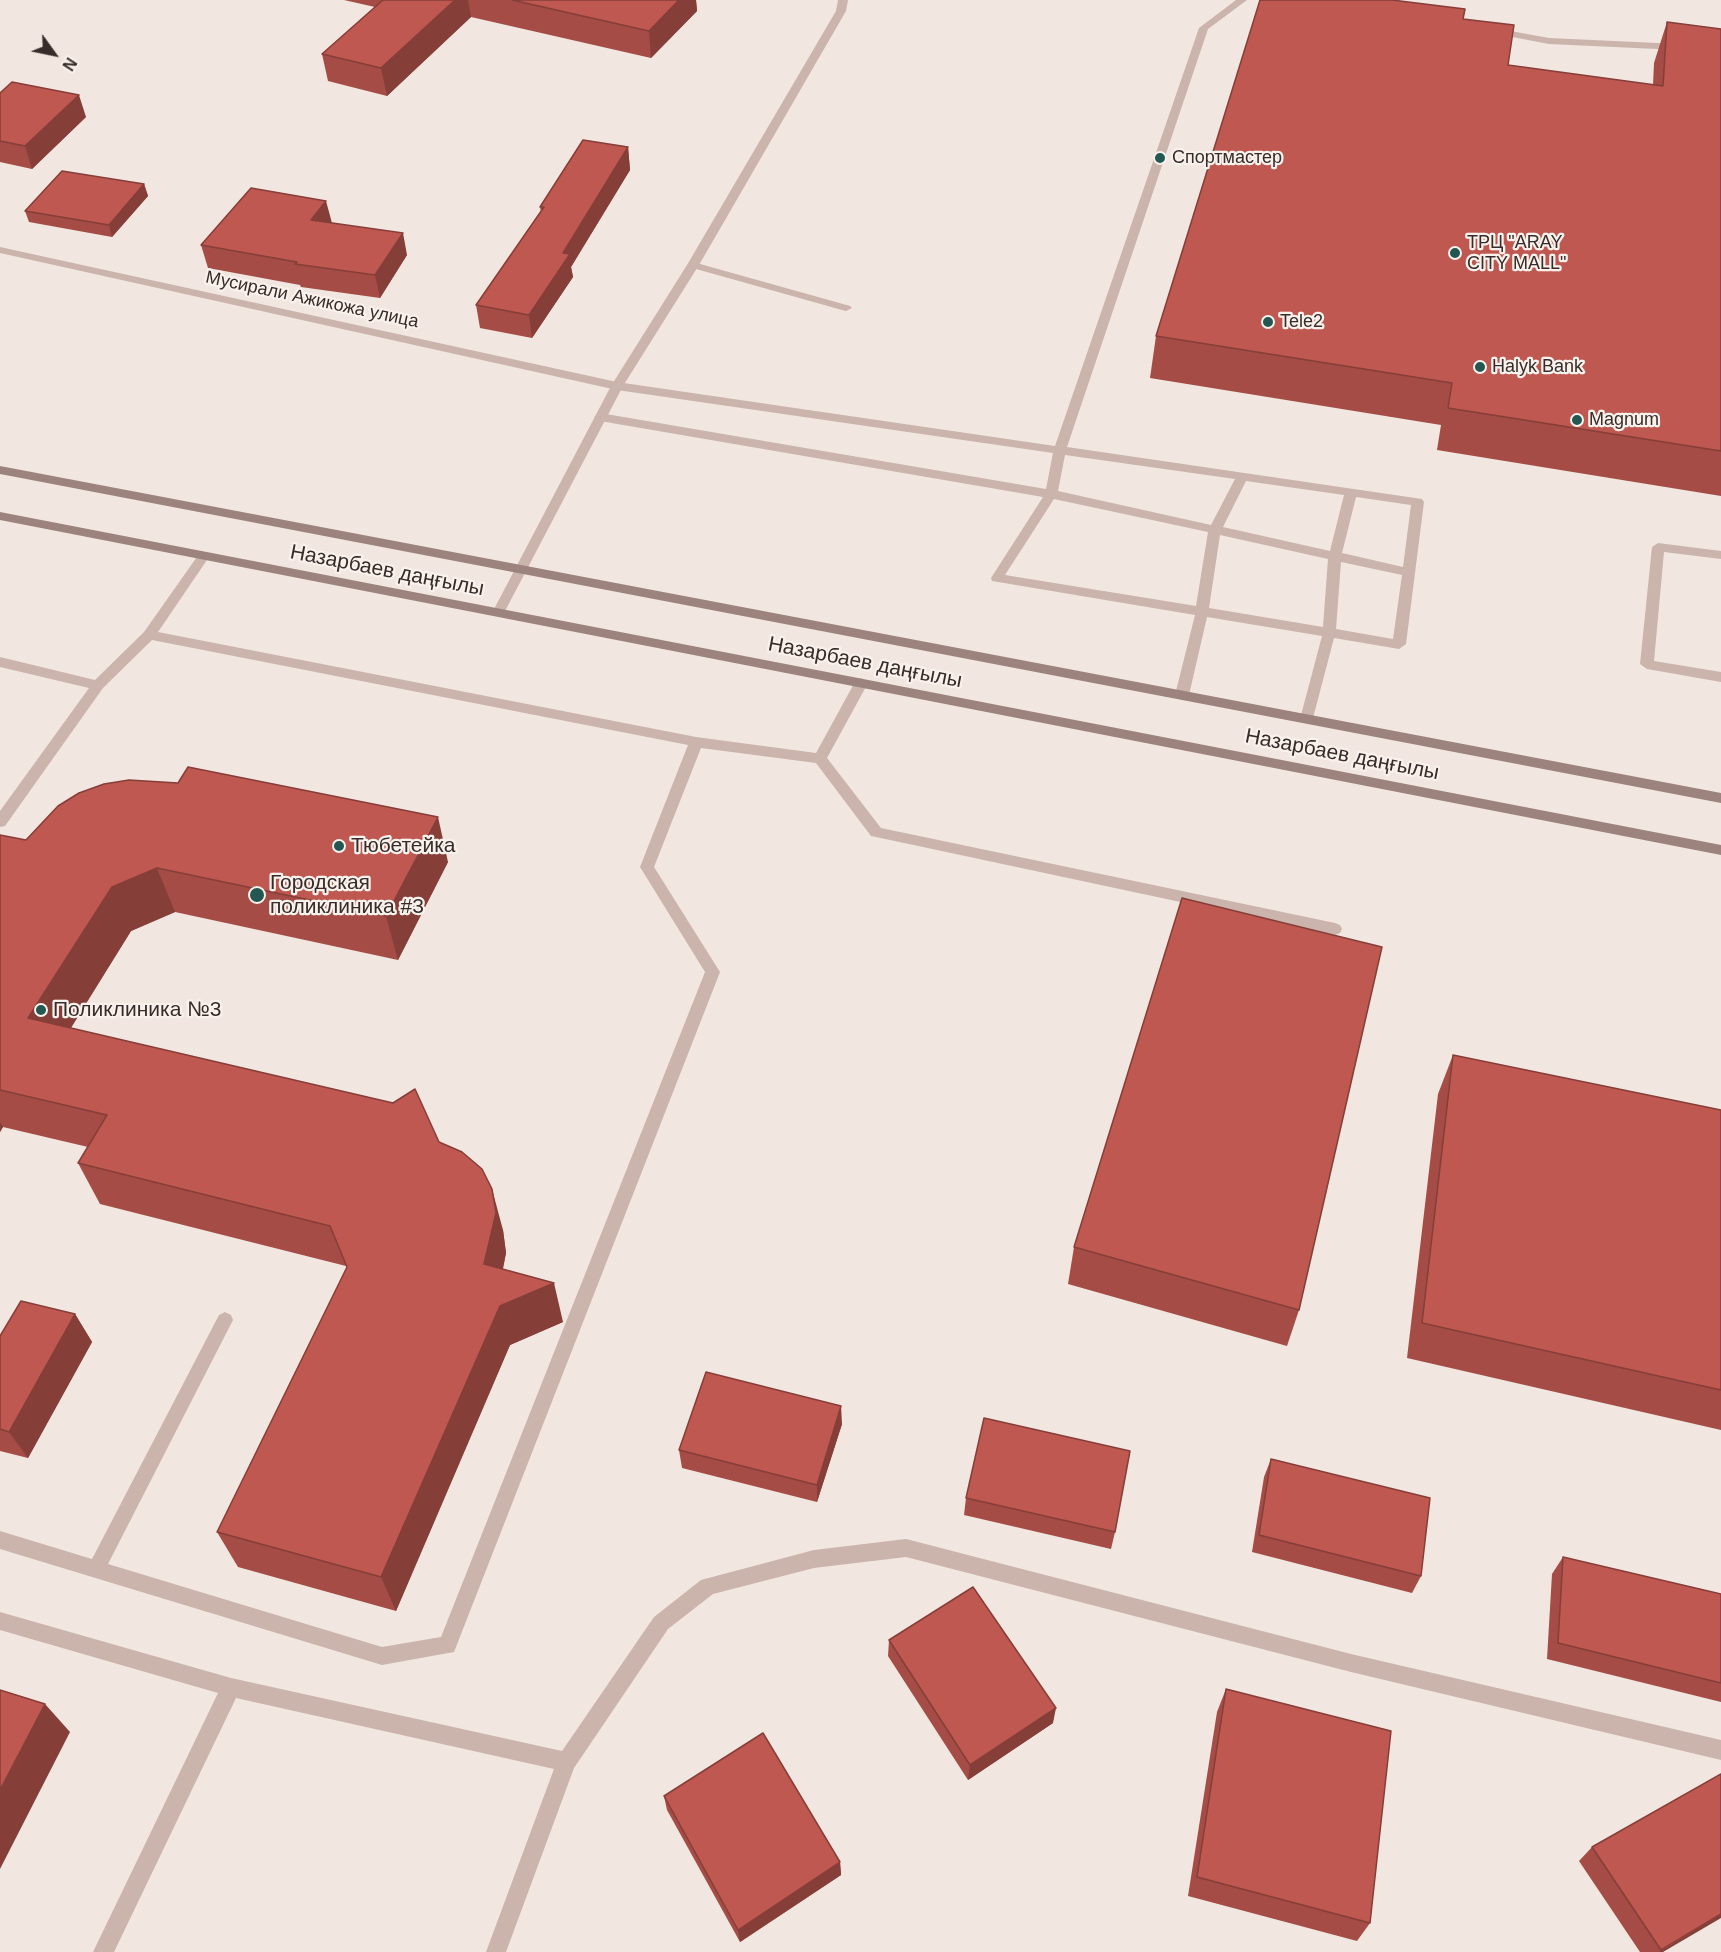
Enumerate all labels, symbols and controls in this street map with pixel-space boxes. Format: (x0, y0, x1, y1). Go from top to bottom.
north arrow (24, 24, 84, 84)
text: N (59, 55, 80, 74)
place label: Спортмастер (1172, 147, 1282, 169)
marker: Спортмастер (1153, 151, 1167, 165)
place label: ТРЦ "ARAY CITY MALL" (1467, 232, 1566, 274)
marker: ТРЦ "ARAY CITY MALL" (1448, 246, 1462, 260)
street label: Мусирали Ажикожа улица (204, 267, 420, 333)
place label: Tele2 (1280, 311, 1323, 333)
marker: Tele2 (1261, 315, 1275, 329)
place label: Halyk Bank (1492, 356, 1583, 378)
marker: Halyk Bank (1473, 360, 1487, 374)
place label: Magnum (1589, 409, 1659, 431)
marker: Magnum (1570, 413, 1584, 427)
street label: Назарбаев даңғылы (288, 540, 486, 602)
street label: Назарбаев даңғылы (766, 632, 964, 694)
street label: Назарбаев даңғылы (1243, 724, 1441, 786)
place label: Тюбетейка (351, 833, 456, 859)
marker: Тюбетейка (332, 839, 346, 853)
place label: Городская поликлиника #3 (270, 870, 424, 920)
marker: Городская поликлиника #3 (248, 886, 266, 904)
place label: Поликлиника №3 (53, 997, 221, 1023)
marker: Поликлиника №3 (34, 1003, 48, 1017)

